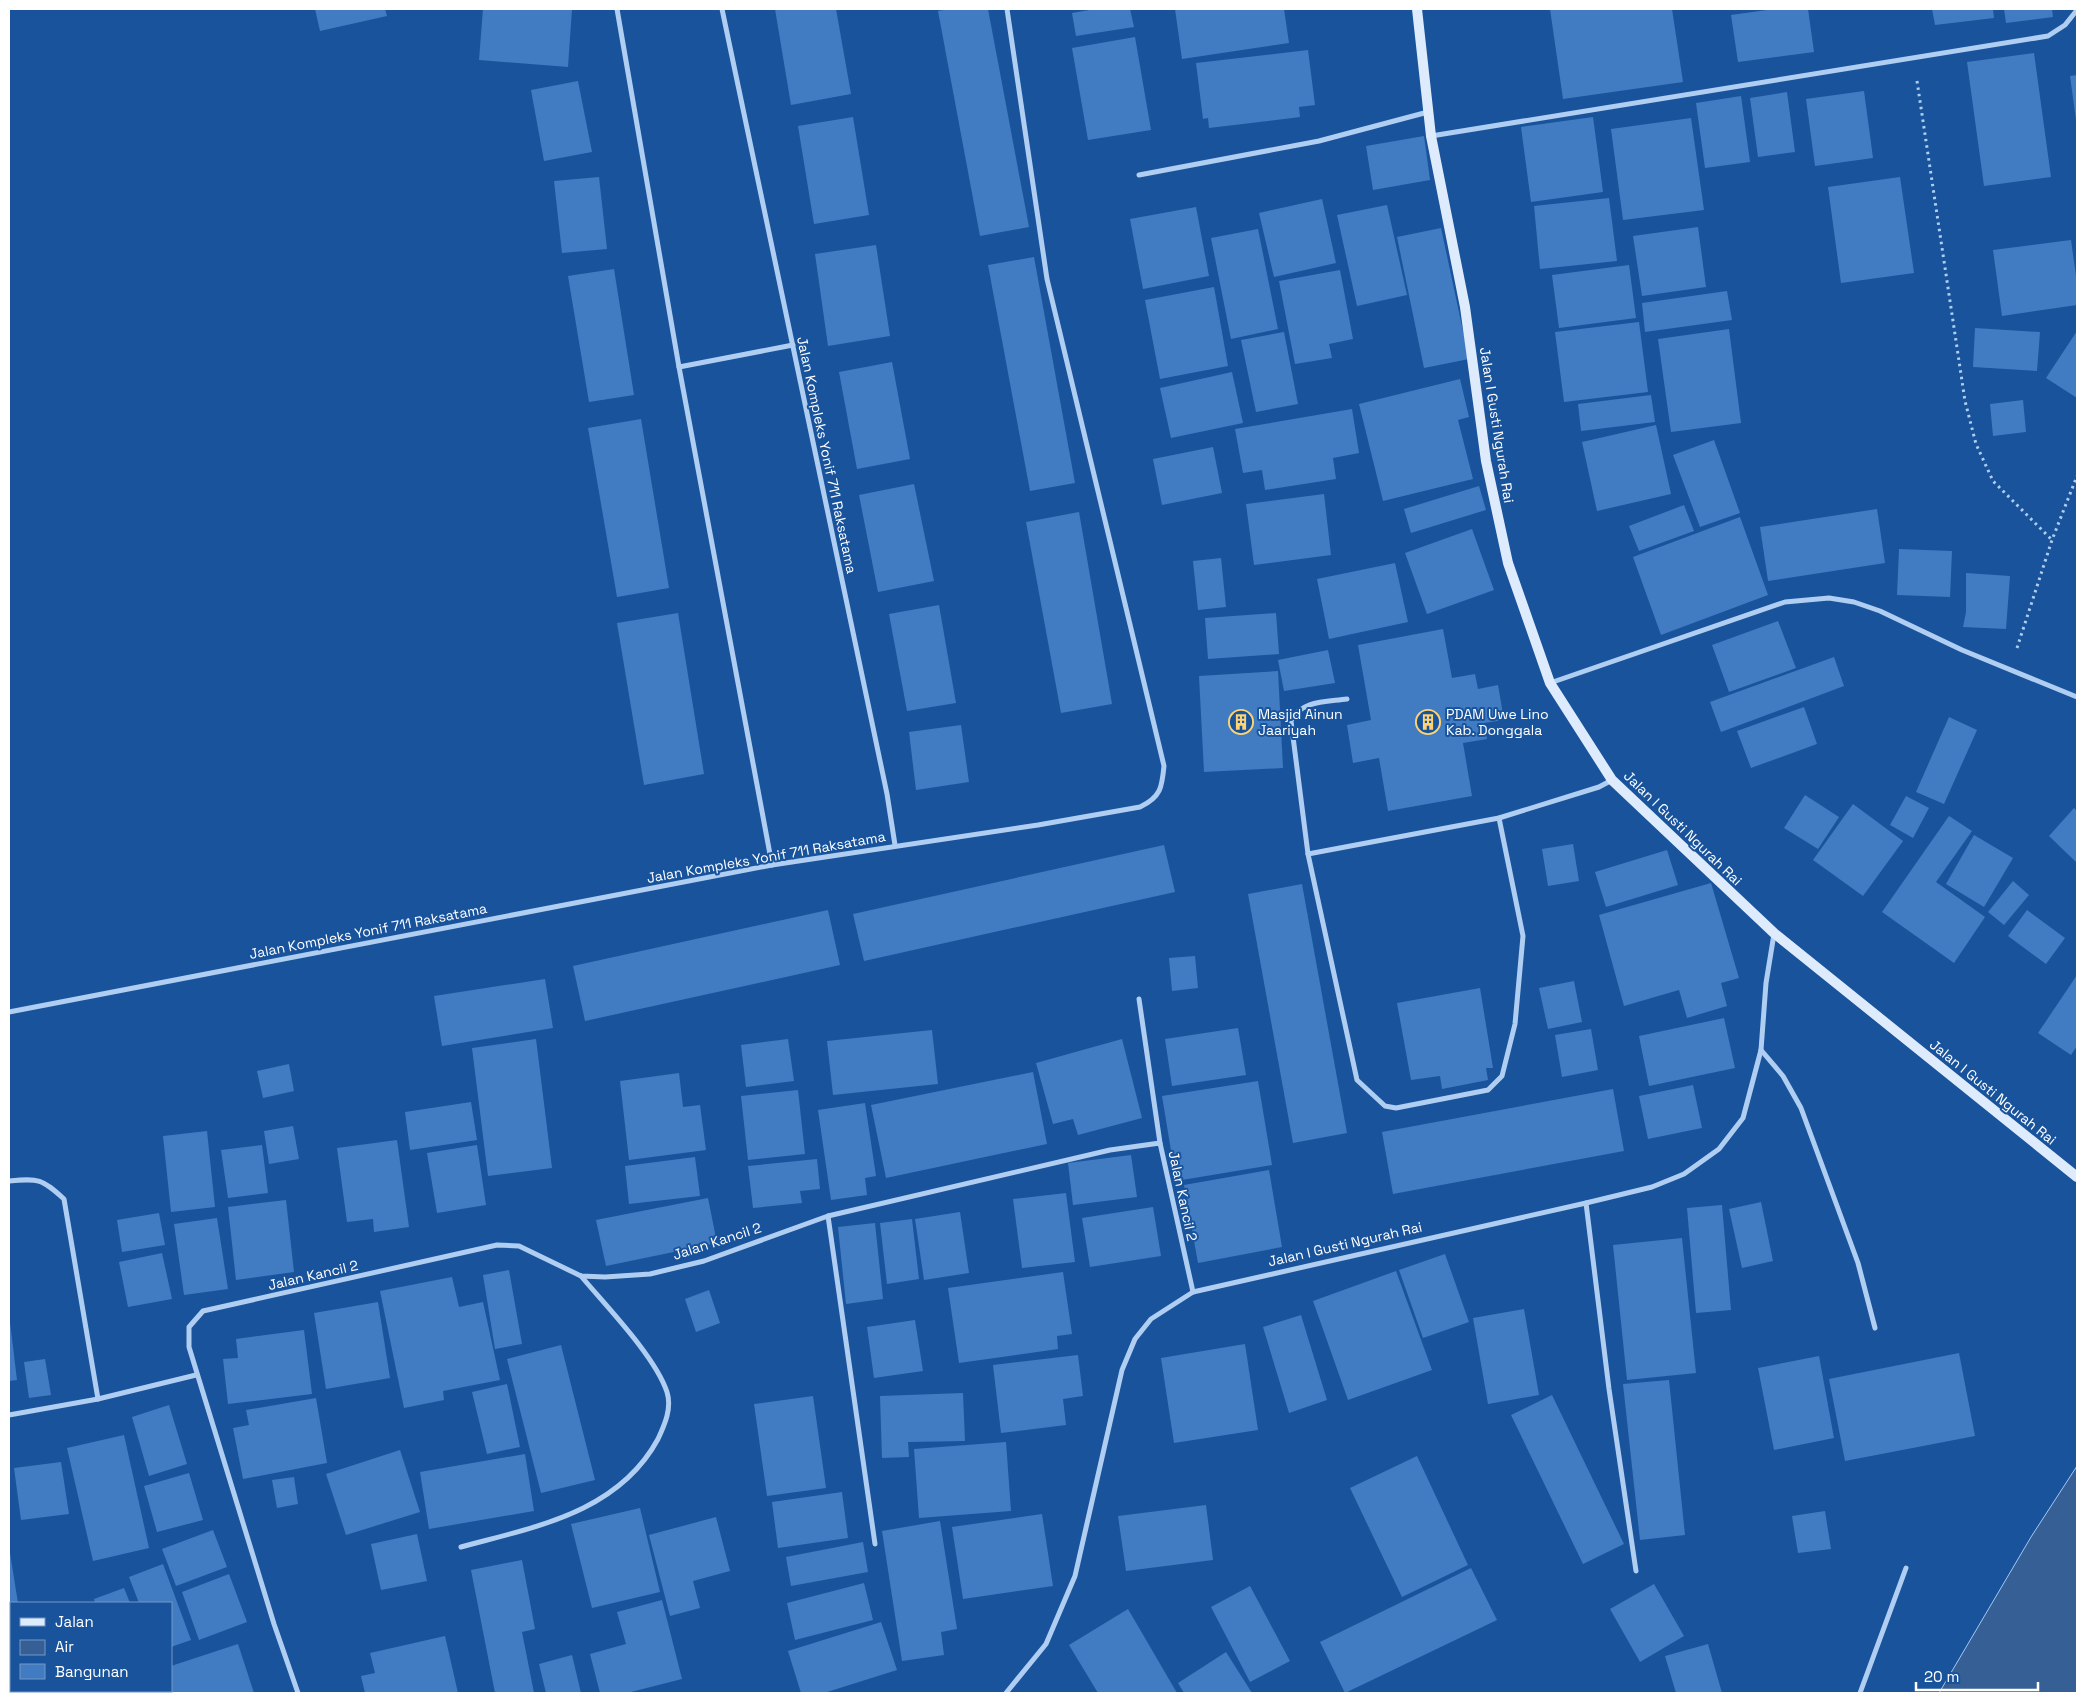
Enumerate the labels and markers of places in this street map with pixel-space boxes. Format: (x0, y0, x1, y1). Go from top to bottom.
place label: Masjid Ainun Jaariyah (1258, 705, 1343, 739)
place label: PDAM Uwe Lino Kab. Donggala (1446, 705, 1549, 739)
building icon: Masjid Ainun Jaariyah (1228, 709, 1254, 735)
building icon: PDAM Uwe Lino Kab. Donggala (1415, 709, 1441, 735)

